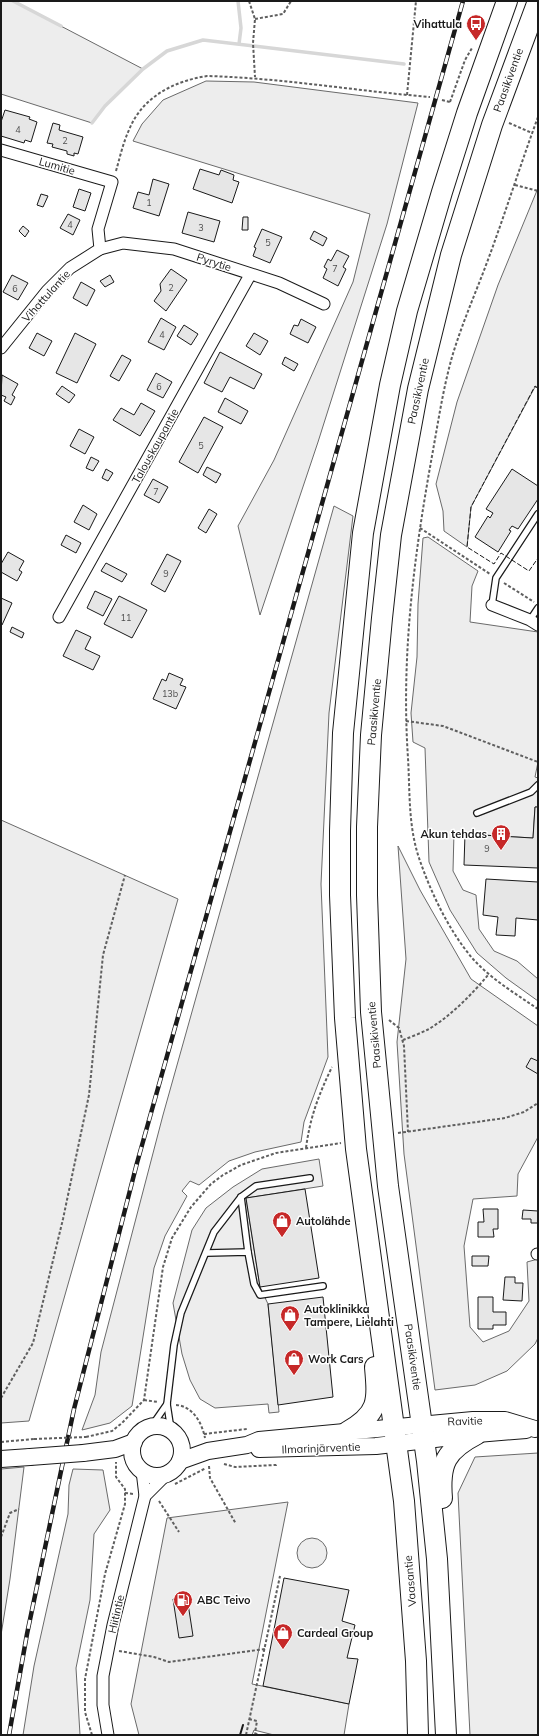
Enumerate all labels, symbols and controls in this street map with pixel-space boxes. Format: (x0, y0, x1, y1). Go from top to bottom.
bus stop icon: Vihattula (465, 13, 487, 41)
place label: Vihattula (412, 17, 462, 31)
street label: Paasikiventie (490, 46, 526, 114)
house number: 4 (15, 124, 21, 135)
house number: 2 (62, 135, 68, 146)
street label: Lumitie (37, 154, 77, 178)
house number: 1 (146, 197, 152, 208)
house number: 4 (67, 219, 73, 230)
house number: 3 (198, 222, 204, 233)
house number: 5 (265, 237, 271, 248)
street label: Pyrytie (195, 250, 233, 274)
house number: 7 (332, 263, 338, 274)
street label: Vihattulantie (19, 267, 73, 325)
house number: 2 (168, 282, 174, 293)
house number: 6 (12, 283, 18, 294)
house number: 4 (159, 329, 165, 340)
street label: Paasikiventie (404, 357, 432, 425)
house number: 6 (156, 381, 162, 392)
street label: Talouskaupantie (129, 406, 181, 486)
house number: 5 (198, 440, 204, 451)
house number: 7 (153, 486, 159, 497)
house number: 9 (163, 568, 169, 579)
house number: 11 (121, 612, 131, 623)
street label: Paasikiventie (364, 678, 384, 746)
house number: 13b (162, 688, 178, 699)
building icon: Akun tehdas (490, 823, 512, 851)
place label: Akun tehdas (421, 827, 487, 841)
house number: 9 (484, 843, 490, 854)
street label: Paasikiventie (364, 1001, 384, 1069)
shop icon: Autolähde (271, 1210, 293, 1238)
place label: Autolähde (296, 1214, 351, 1228)
place label: Autoklinikka Tampere, Lielahti (304, 1302, 394, 1329)
shop icon: Autoklinikka Tampere, Lielahti (279, 1304, 301, 1332)
street label: Paasikiventie (401, 1323, 425, 1391)
shop icon: Work Cars (283, 1348, 305, 1376)
place label: Work Cars (308, 1352, 364, 1366)
street label: Ravitie (447, 1413, 483, 1429)
street label: Ilmarinjärventie (281, 1440, 361, 1456)
street label: Vaasantie (401, 1555, 419, 1607)
fuel station icon: ABC Teivo (172, 1589, 194, 1617)
street label: Hiitintie (105, 1593, 127, 1635)
place label: ABC Teivo (197, 1593, 251, 1607)
shop icon: Cardeal Group (272, 1622, 294, 1650)
place label: Cardeal Group (297, 1626, 373, 1640)

